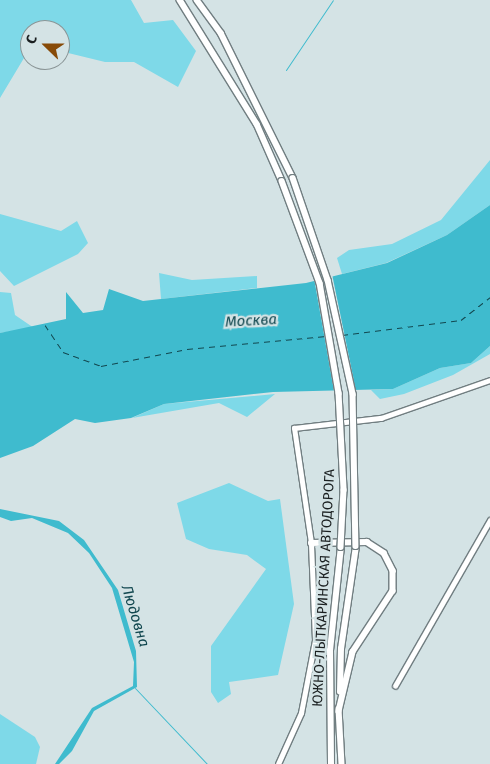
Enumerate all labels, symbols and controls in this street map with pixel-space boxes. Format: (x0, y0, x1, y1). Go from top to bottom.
north arrow (20, 20, 70, 70)
text: С (22, 33, 41, 46)
water label: Москва (225, 311, 277, 331)
street label: ЮЖНО-ЛЫТКАРИНСКАЯ АВТОДОРОГА (309, 469, 339, 707)
water label: Людовна (117, 583, 153, 649)

